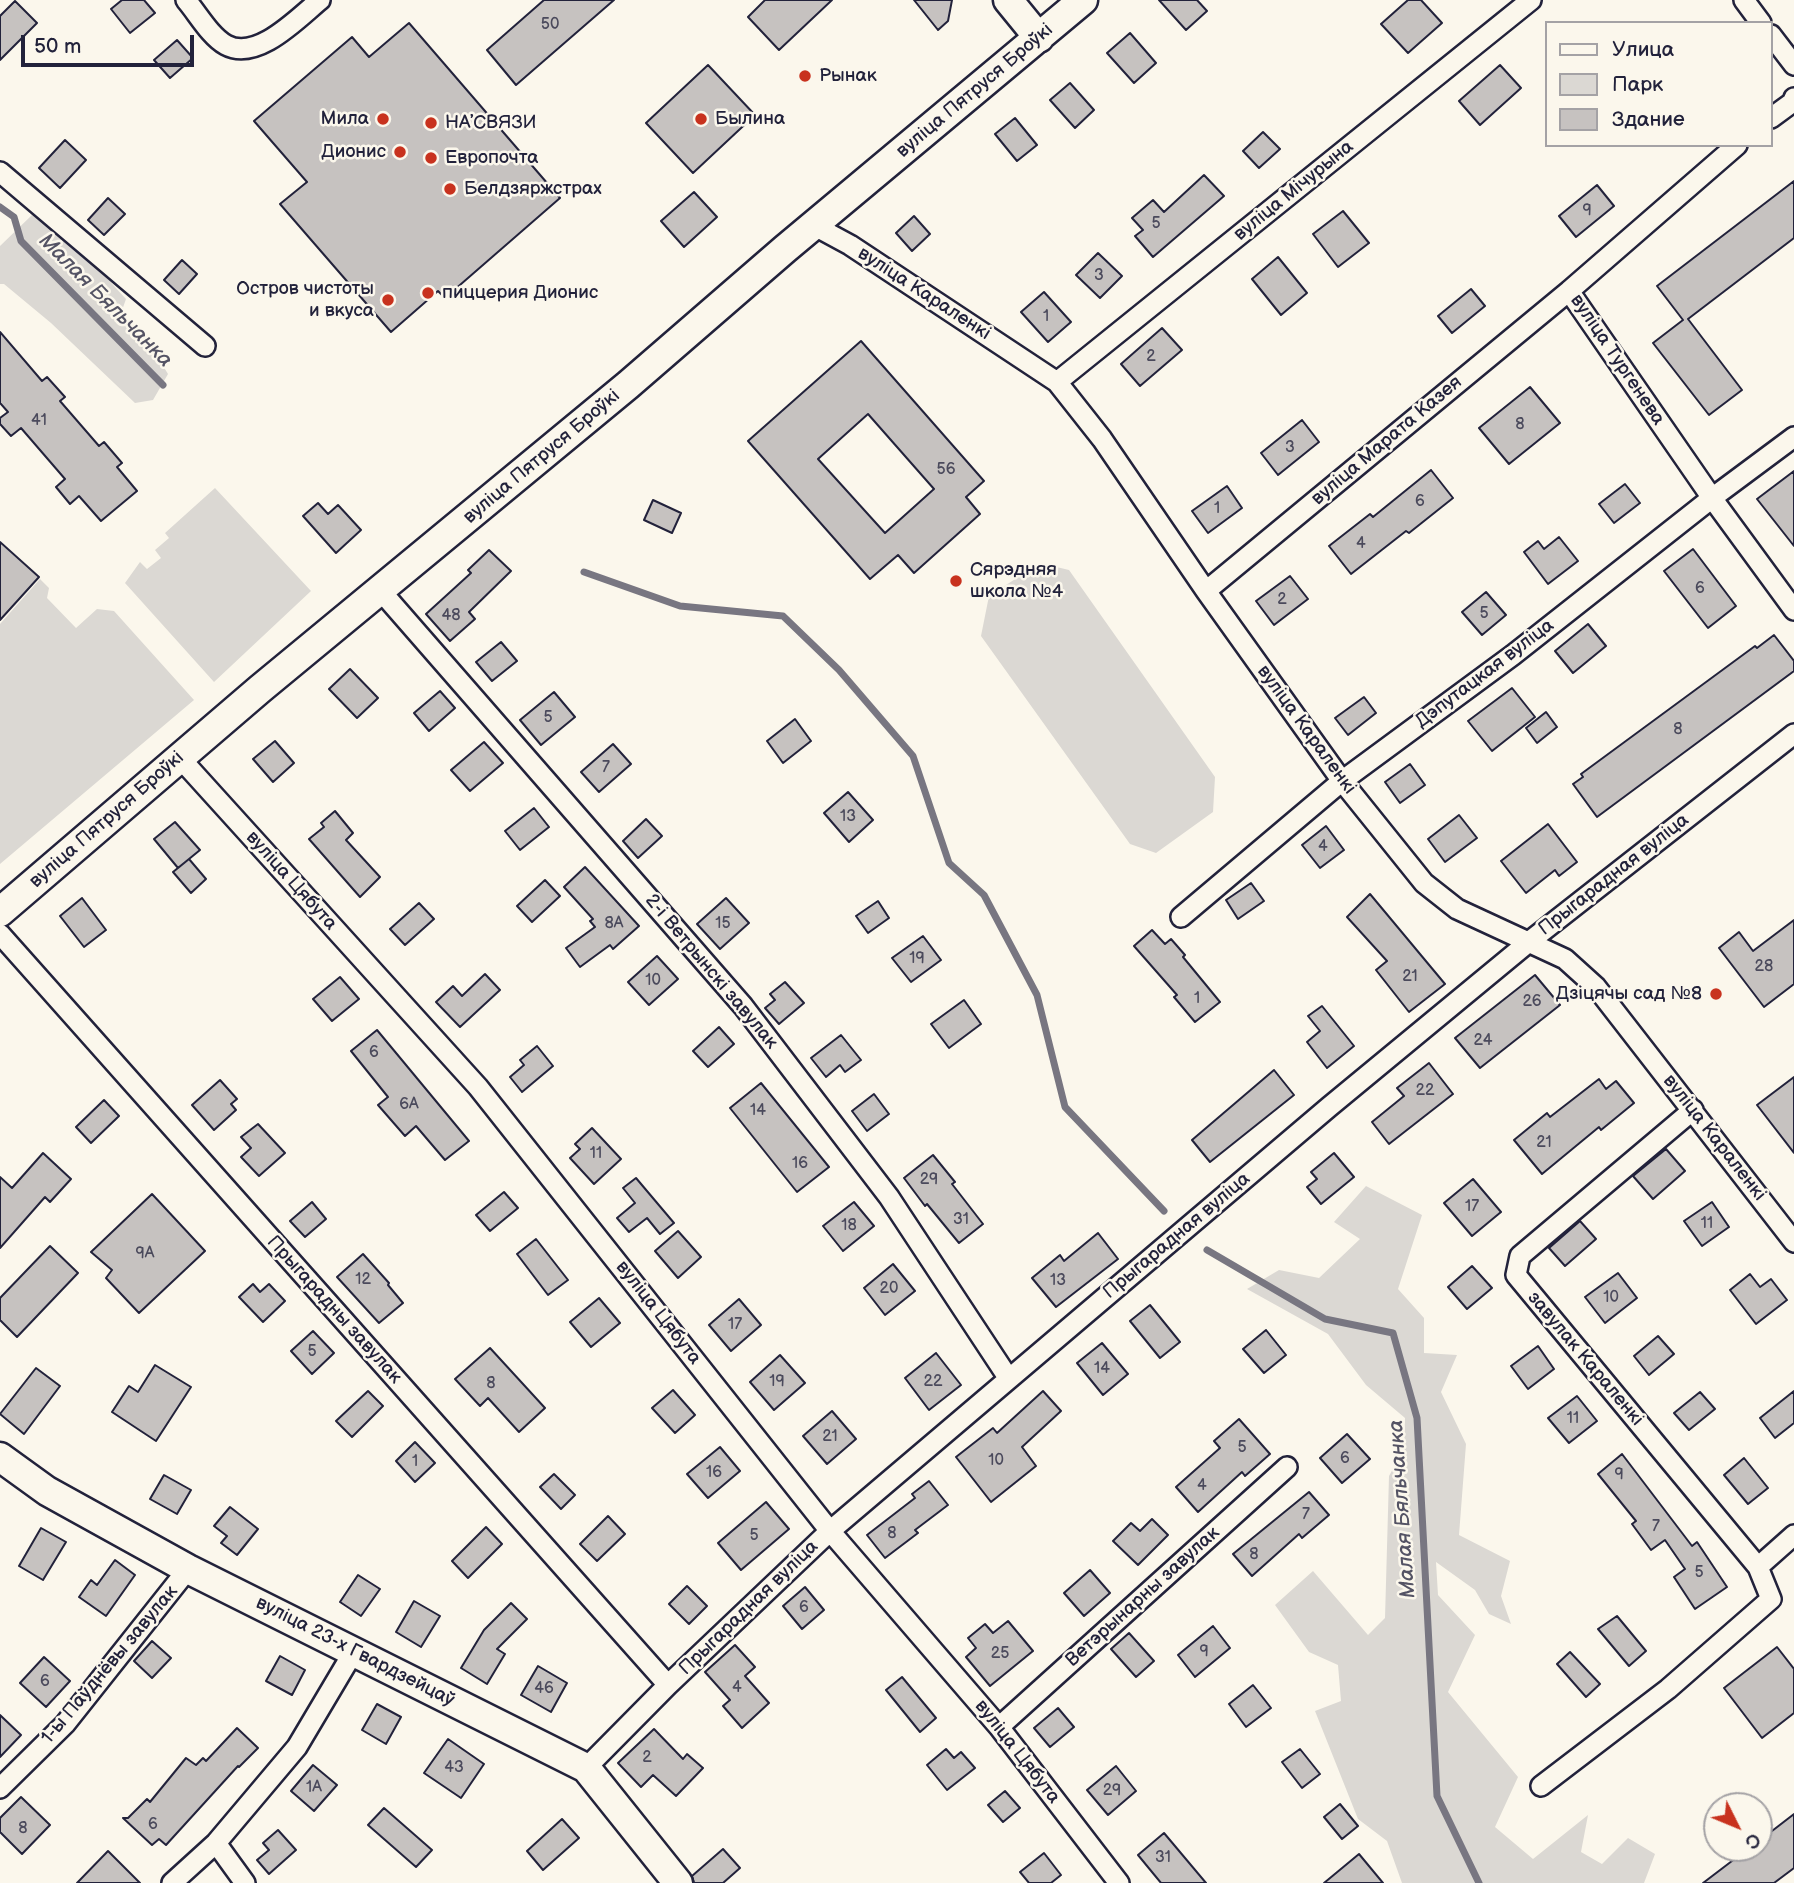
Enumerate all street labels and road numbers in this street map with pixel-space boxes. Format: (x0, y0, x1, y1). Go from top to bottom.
street label: вуліца Пятруся Броўкі (892, 19, 1058, 163)
street label: вуліца Мічурына (1230, 136, 1358, 246)
street label: вуліца Караленкі (853, 242, 995, 346)
street label: вуліца Тургенева (1565, 290, 1669, 430)
street label: вуліца Марата Казея (1307, 371, 1467, 511)
street label: вуліца Пятруся Броўкі (459, 385, 625, 529)
street label: Дэпутацкая вуліца (1411, 615, 1559, 733)
street label: вуліца Караленкі (1252, 661, 1360, 799)
street label: вуліца Пятруся Броўкі (25, 747, 189, 893)
street label: Прыгарадная вуліца (1534, 809, 1694, 941)
street label: вуліца Цябута (240, 827, 342, 935)
street label: 2-і Ветрынскі завулак (640, 890, 782, 1054)
street label: вуліца Караленкі (1658, 1070, 1770, 1206)
street label: Прыгарадная вуліца (1099, 1168, 1255, 1304)
street label: Прыгарадны завулак (262, 1231, 406, 1389)
street label: вуліца Цябута (610, 1256, 706, 1370)
street label: завулак Караленкі (1522, 1287, 1648, 1431)
street label: Ветэрынарны завулак (1061, 1522, 1225, 1672)
street label: Прыгарадная вуліца (675, 1536, 823, 1680)
street label: 1-ы Паўднёвы завулак (37, 1581, 183, 1749)
street label: вуліца 23-х Гвардзейцаў (252, 1592, 458, 1712)
street label: вуліца Цябута (969, 1695, 1065, 1809)

